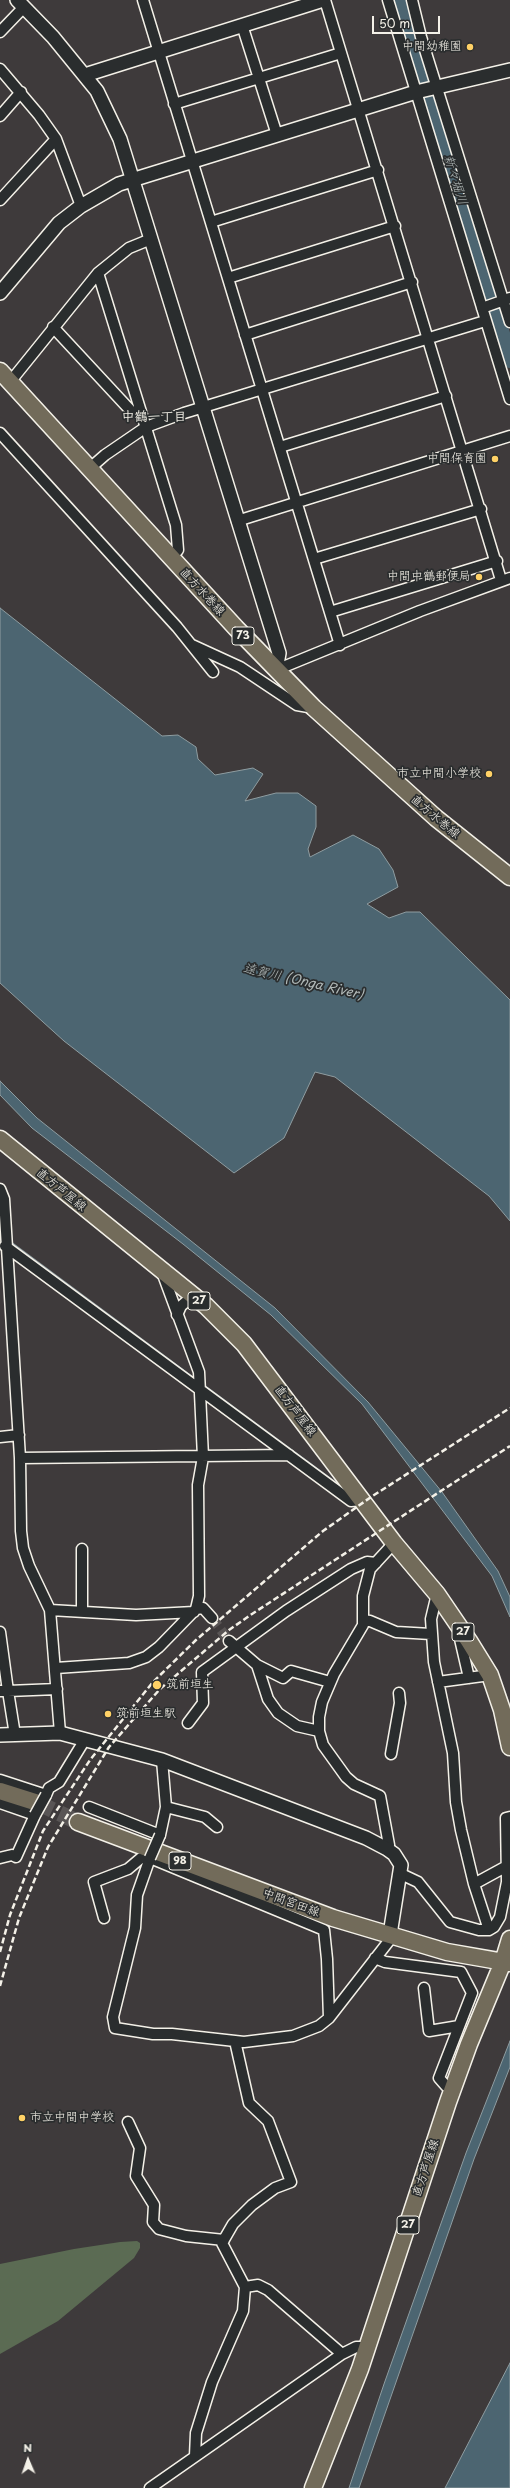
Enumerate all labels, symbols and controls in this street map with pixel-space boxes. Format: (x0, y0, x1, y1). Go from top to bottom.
scale bar (374, 8, 442, 34)
text: 50 m (379, 14, 410, 32)
place label: 中間幼稚園 (402, 40, 462, 54)
marker: 中間幼稚園 (465, 42, 475, 52)
water label: 新々堀川 (440, 153, 470, 207)
district label: 中鶴一丁目 (122, 409, 186, 425)
place label: 中間保育園 (427, 452, 487, 466)
marker: 中間保育園 (490, 454, 500, 464)
street label: 直方水巻線 (176, 565, 228, 619)
place label: 中間中鶴郵便局 (387, 570, 471, 584)
marker: 中間中鶴郵便局 (474, 572, 484, 582)
road number: 73 (232, 627, 254, 645)
place label: 市立中間小学校 (397, 767, 481, 781)
marker: 市立中間小学校 (484, 769, 494, 779)
street label: 直方水巻線 (407, 792, 463, 842)
water label: 遠賀川 (Onga River) (241, 961, 365, 1003)
street label: 直方芦屋線 (33, 1166, 89, 1214)
road number: 27 (188, 1292, 210, 1310)
street label: 直方芦屋線 (271, 1383, 319, 1439)
road number: 27 (452, 1623, 474, 1641)
place label: 筑前垣生 (166, 1678, 214, 1692)
marker: 筑前垣生 (151, 1679, 163, 1691)
place label: 筑前垣生駅 (116, 1707, 176, 1721)
marker: 筑前垣生駅 (103, 1709, 113, 1719)
road number: 98 (169, 1852, 191, 1870)
street label: 中間宮田線 (260, 1886, 322, 1920)
place label: 市立中間中学校 (30, 2111, 114, 2125)
marker: 市立中間中学校 (17, 2113, 27, 2123)
street label: 直方芦屋線 (410, 2137, 442, 2199)
road number: 27 (397, 2216, 419, 2234)
text: N (23, 2439, 32, 2456)
north arrow (8, 2440, 48, 2480)

